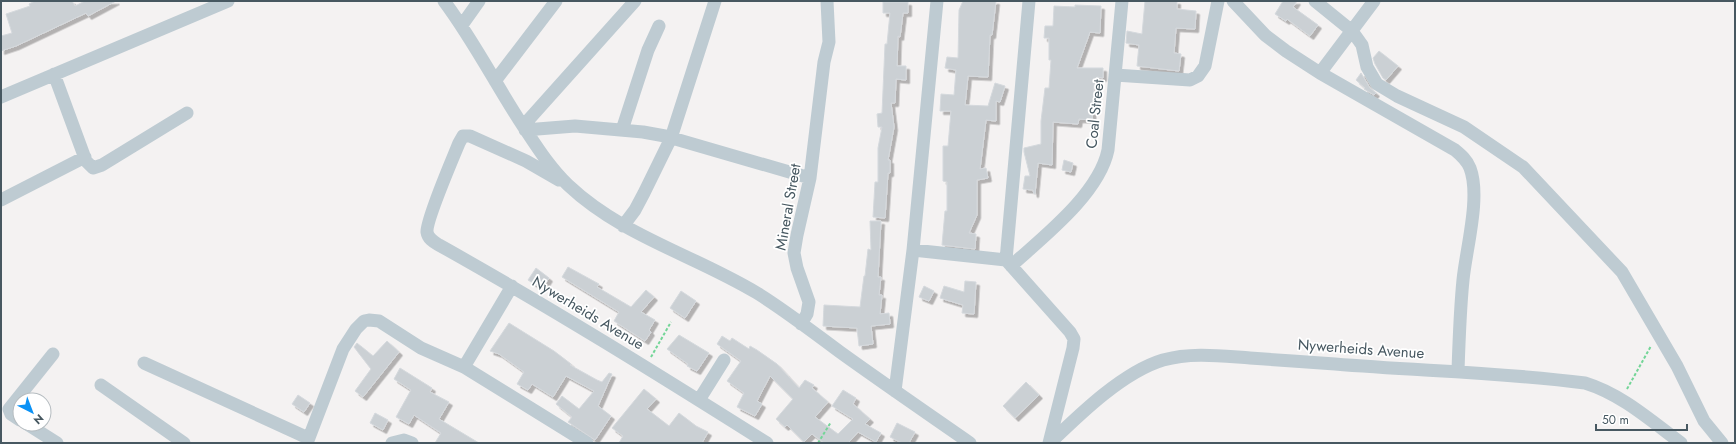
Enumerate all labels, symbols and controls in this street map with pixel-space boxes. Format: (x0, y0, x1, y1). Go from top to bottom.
street label: Coal Street (1080, 78, 1110, 150)
street label: Mineral Street (770, 161, 807, 252)
street label: Nywerheids Avenue (528, 271, 648, 355)
street label: Nywerheids Avenue (1297, 334, 1425, 364)
north arrow (12, 392, 52, 432)
scale bar (1596, 406, 1687, 432)
text: N (30, 411, 47, 428)
text: 50 m (1602, 411, 1629, 429)

